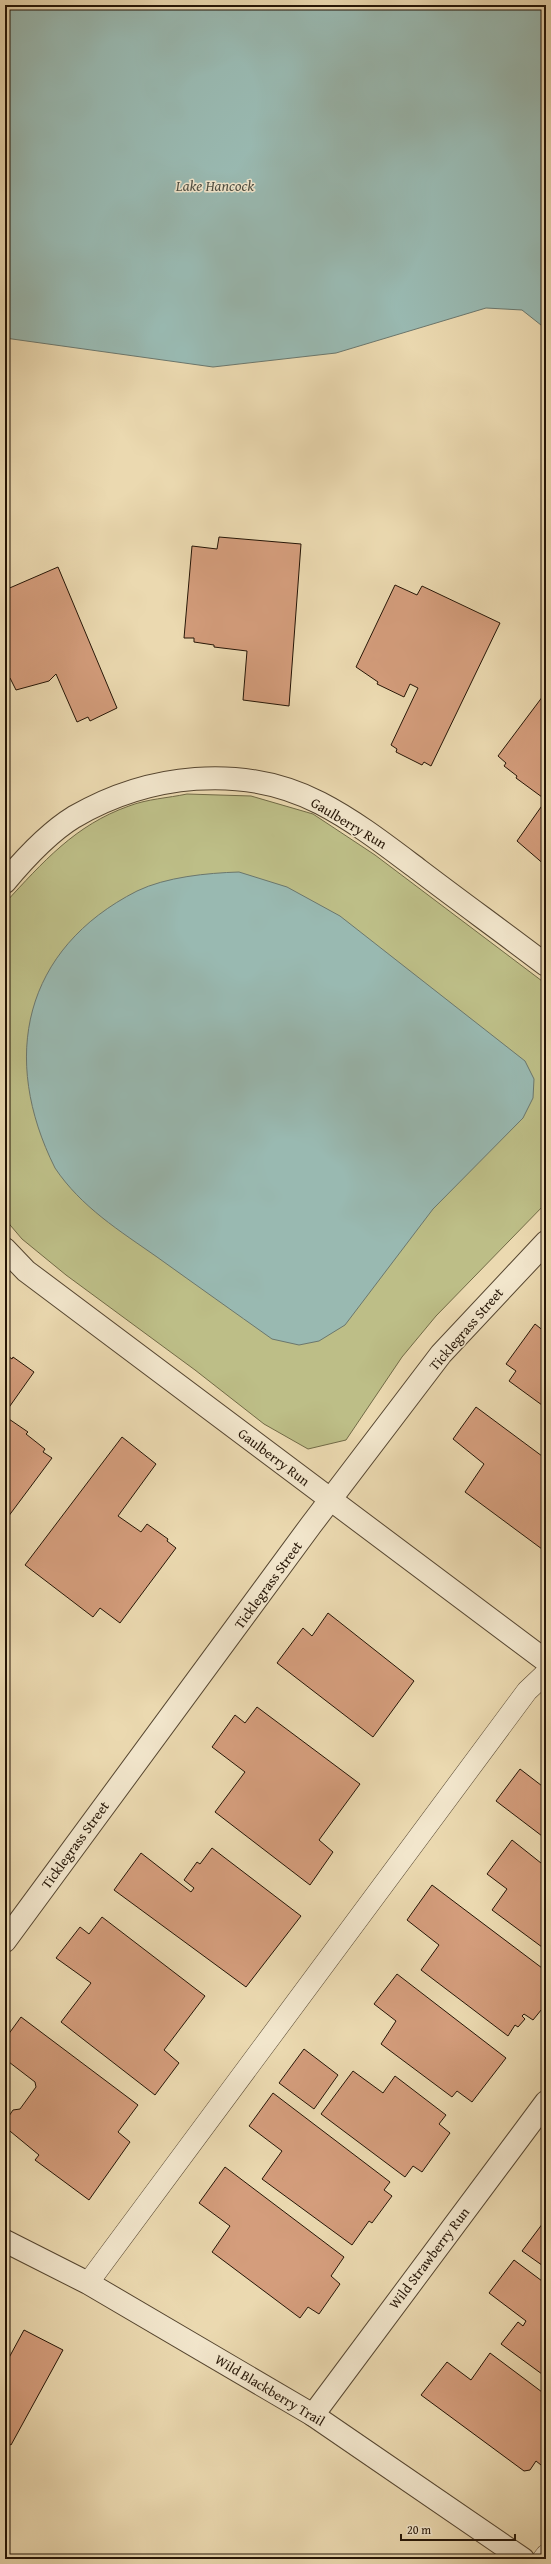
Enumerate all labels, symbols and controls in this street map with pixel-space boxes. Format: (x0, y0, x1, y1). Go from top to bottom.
water label: Lake Hancock (175, 175, 254, 196)
street label: Gaulberry Run (307, 792, 391, 854)
street label: Ticklegrass Street (424, 1283, 508, 1375)
street label: Gaulberry Run (234, 1423, 314, 1491)
street label: Ticklegrass Street (229, 1537, 307, 1633)
street label: Ticklegrass Street (36, 1797, 114, 1893)
street label: Wild Strawberry Run (384, 2203, 474, 2313)
street label: Wild Blackberry Trail (211, 2349, 329, 2431)
scale bar (401, 2516, 515, 2542)
text: 20 m (407, 2521, 431, 2538)

